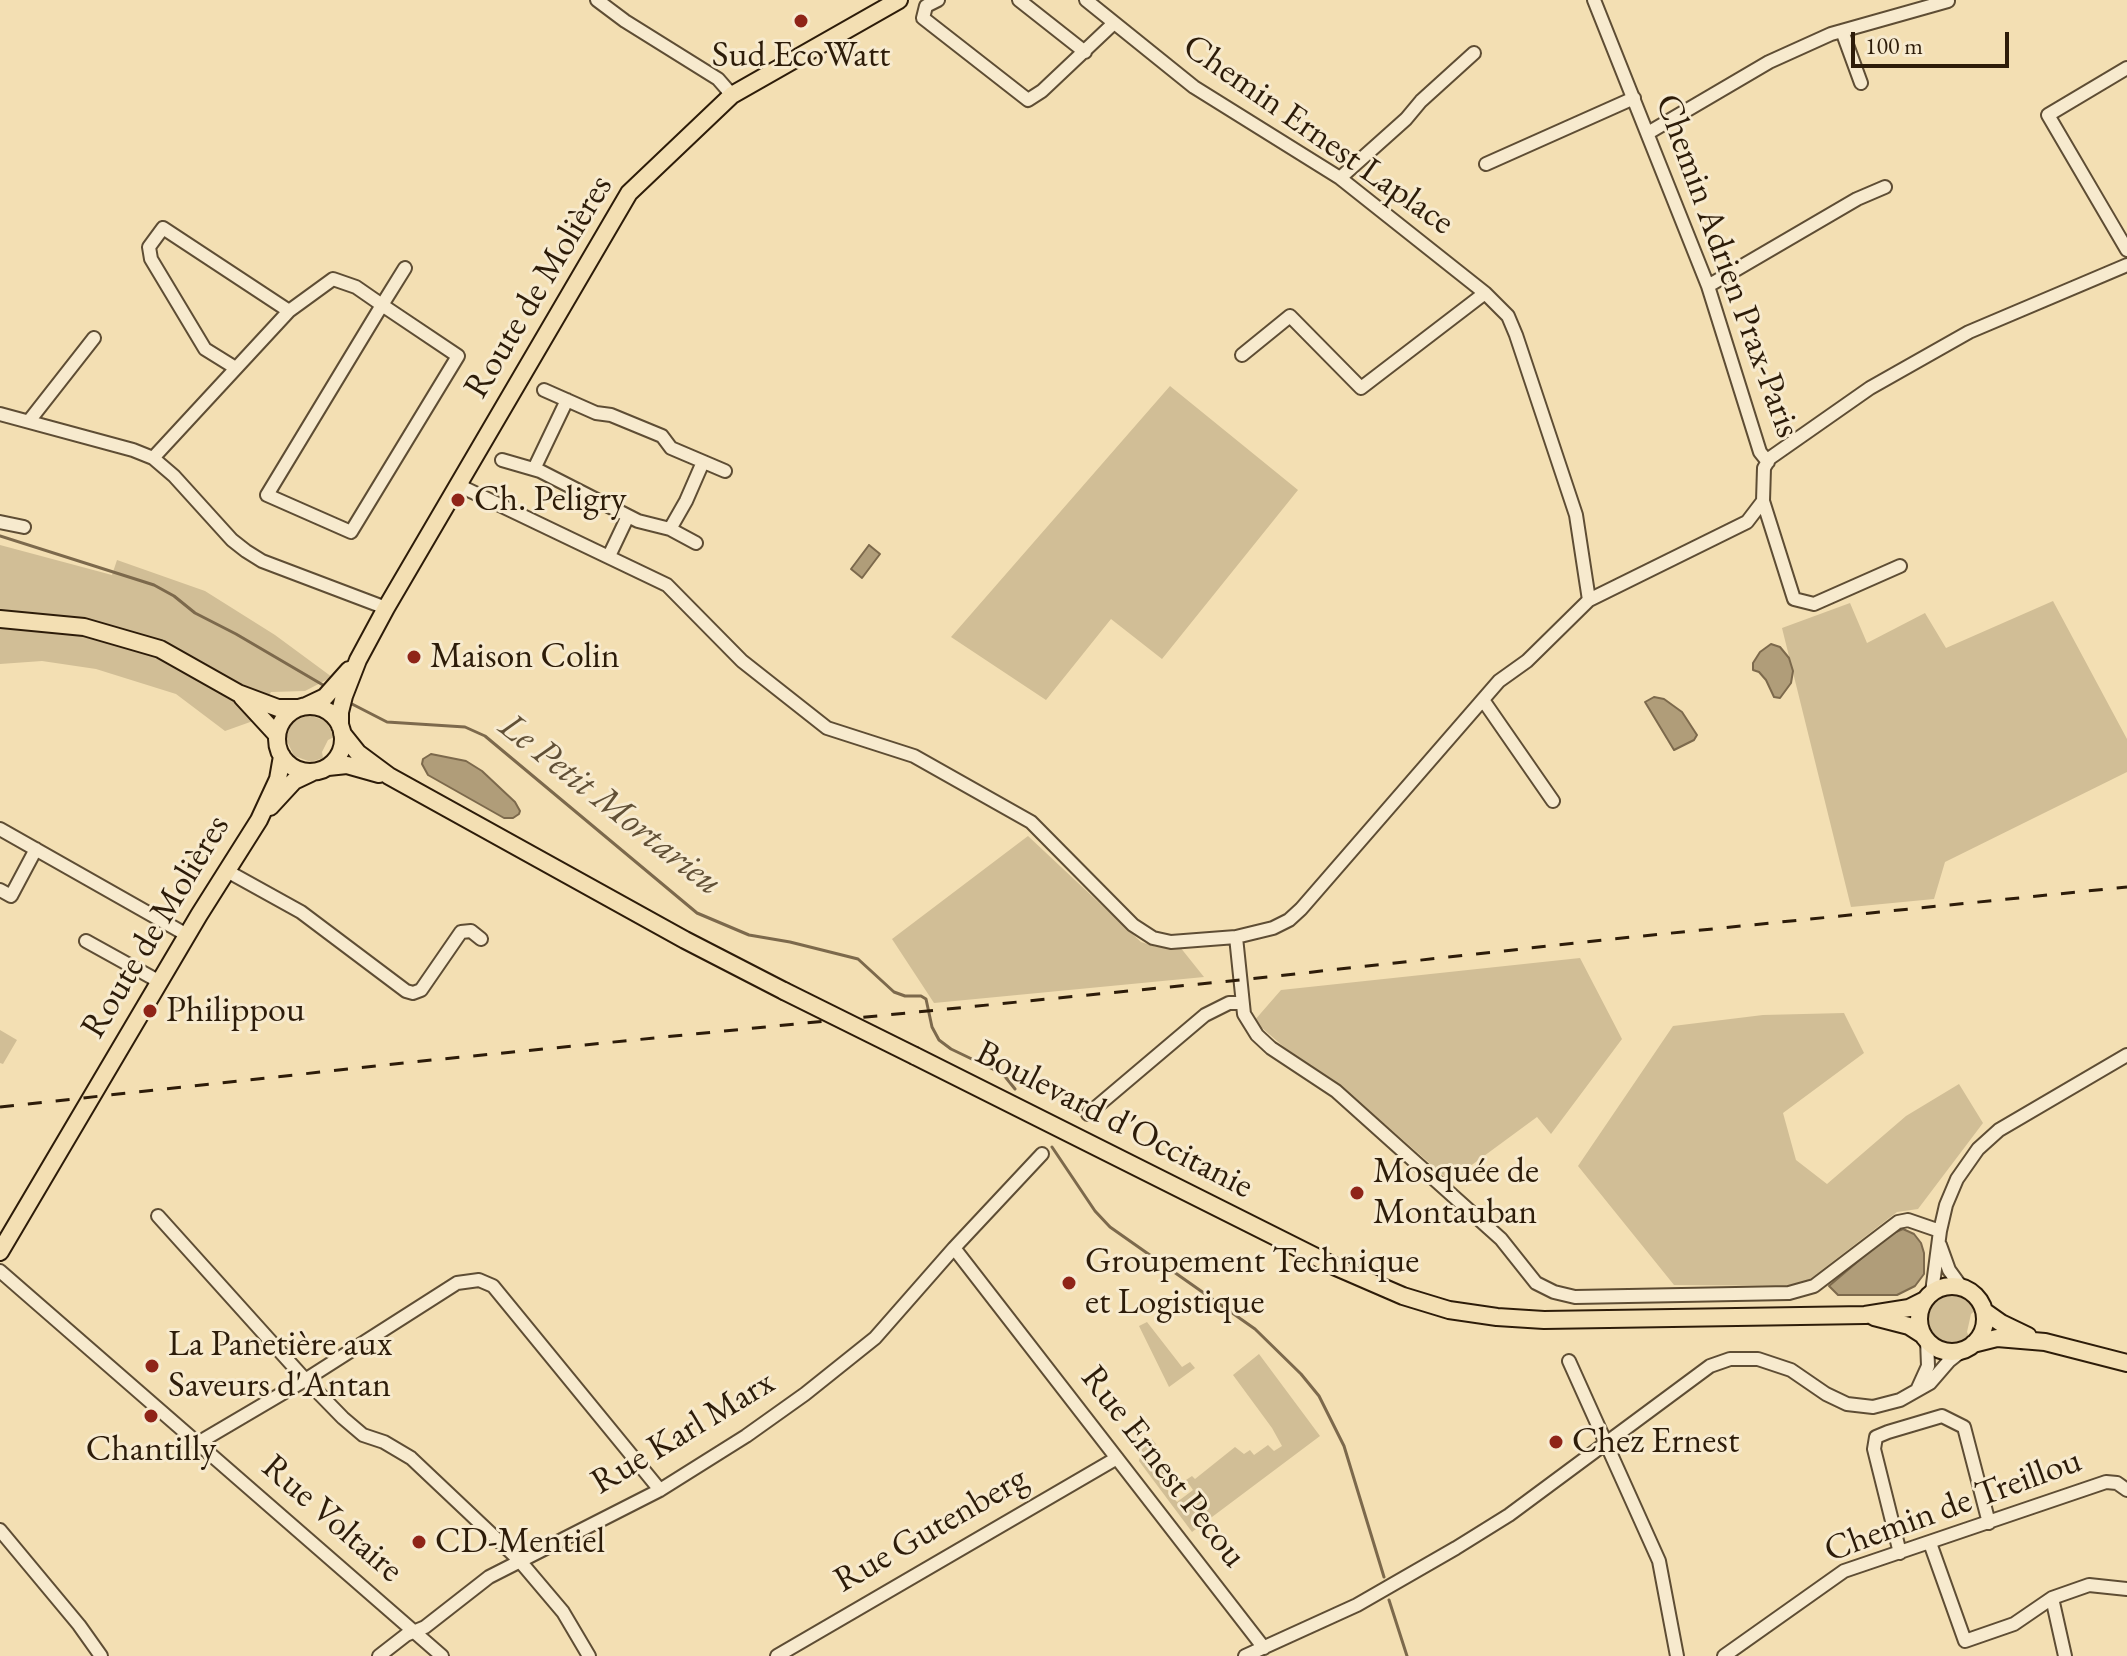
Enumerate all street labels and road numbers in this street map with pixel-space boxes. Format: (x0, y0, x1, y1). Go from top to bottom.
street label: Chemin Ernest Laplace (1174, 25, 1462, 245)
street label: Chemin Adrien Prax-Paris (1645, 89, 1809, 443)
street label: Route de Molières (455, 168, 623, 406)
street label: Route de Molières (72, 808, 240, 1046)
street label: Boulevard d'Occitanie (968, 1031, 1260, 1209)
street label: Rue Ernest Pecou (1071, 1358, 1255, 1576)
street label: Rue Karl Marx (583, 1361, 783, 1505)
street label: Chemin de Treillou (1819, 1440, 2087, 1572)
street label: Rue Voltaire (253, 1446, 411, 1592)
street label: Rue Gutenberg (827, 1457, 1035, 1603)

